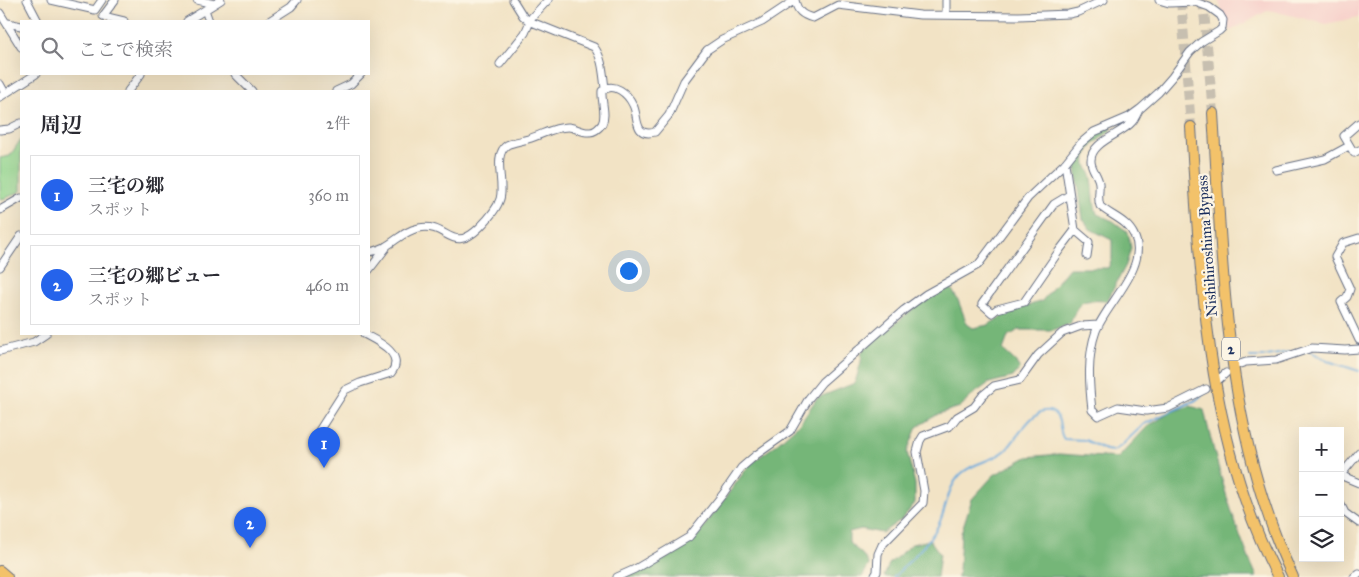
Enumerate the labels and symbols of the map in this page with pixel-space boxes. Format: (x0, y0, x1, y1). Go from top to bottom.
street label: Nishihiroshima Bypass (1193, 174, 1221, 318)
your location (616, 258, 642, 284)
road number: 2 (1222, 338, 1240, 360)
pin: 1 (308, 427, 340, 468)
pin: 2 (234, 507, 266, 548)

